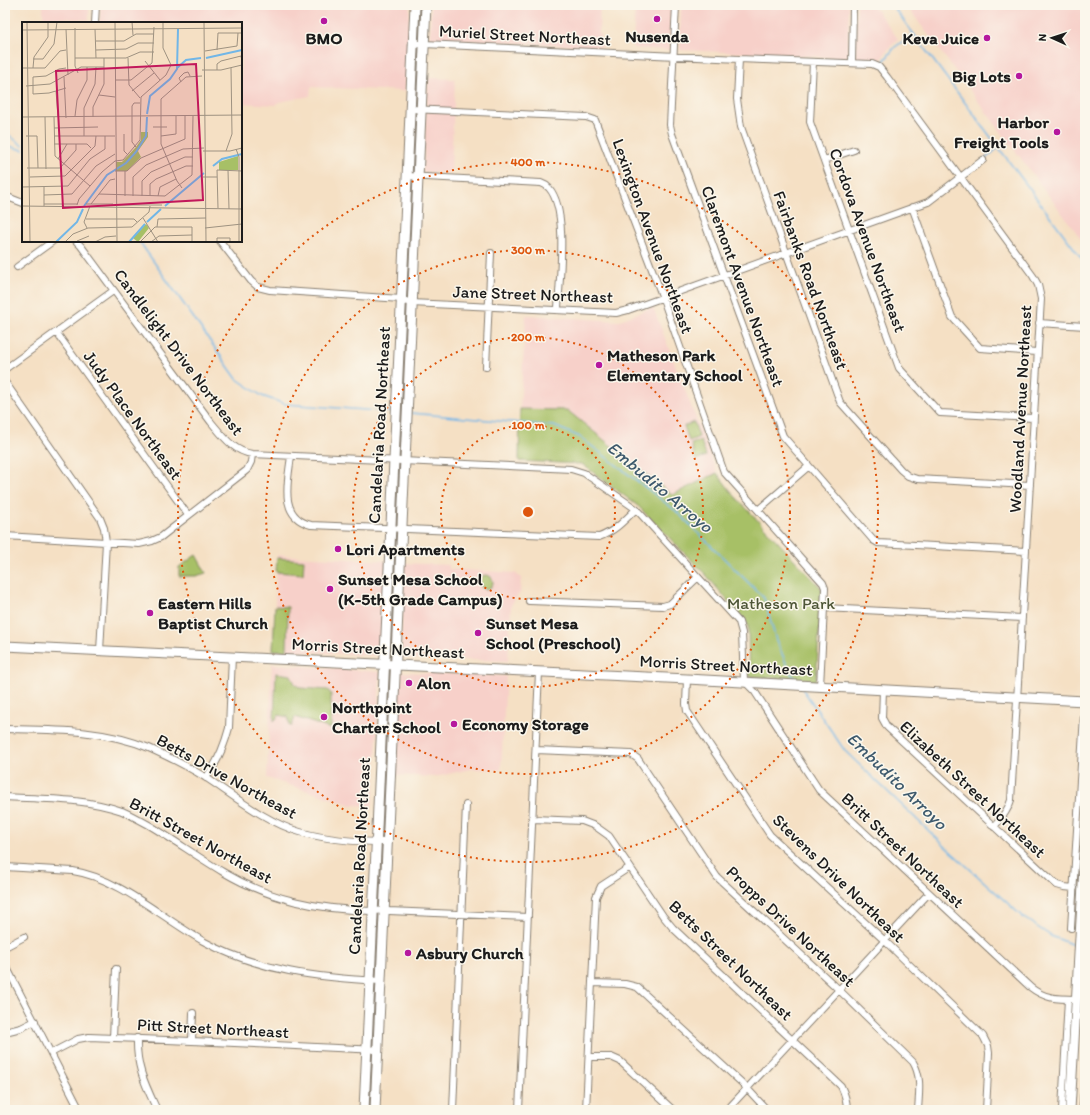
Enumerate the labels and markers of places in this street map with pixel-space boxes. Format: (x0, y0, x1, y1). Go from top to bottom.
marker: Nusenda (652, 14, 662, 24)
marker: BMO (319, 16, 329, 26)
place label: Nusenda (625, 26, 689, 46)
place label: BMO (305, 28, 343, 48)
place label: Keva Juice (903, 28, 979, 48)
marker: Keva Juice (982, 33, 992, 43)
place label: Big Lots (952, 66, 1011, 87)
marker: Big Lots (1014, 71, 1024, 81)
place label: Harbor Freight Tools (954, 112, 1049, 153)
marker: Harbor Freight Tools (1052, 127, 1062, 137)
place label: Matheson Park Elementary School (607, 345, 743, 386)
marker: Matheson Park Elementary School (594, 360, 604, 370)
centre of rings (521, 505, 535, 519)
place label: Lori Apartments (346, 539, 465, 560)
marker: Lori Apartments (333, 544, 343, 554)
place label: Sunset Mesa School (K-5th Grade Campus) (338, 569, 503, 610)
marker: Sunset Mesa School (K-5th Grade Campus) (325, 584, 335, 594)
place label: Eastern Hills Baptist Church (158, 593, 268, 634)
marker: Eastern Hills Baptist Church (145, 608, 155, 618)
place label: Sunset Mesa School (Preschool) (486, 613, 621, 654)
marker: Sunset Mesa School (Preschool) (473, 628, 483, 638)
place label: Alon (416, 673, 451, 693)
marker: Alon (404, 678, 414, 688)
place label: Northpoint Charter School (332, 697, 441, 737)
marker: Northpoint Charter School (319, 712, 329, 722)
place label: Economy Storage (462, 714, 589, 735)
marker: Economy Storage (449, 719, 459, 729)
place label: Asbury Church (415, 943, 524, 964)
marker: Asbury Church (403, 948, 413, 958)

